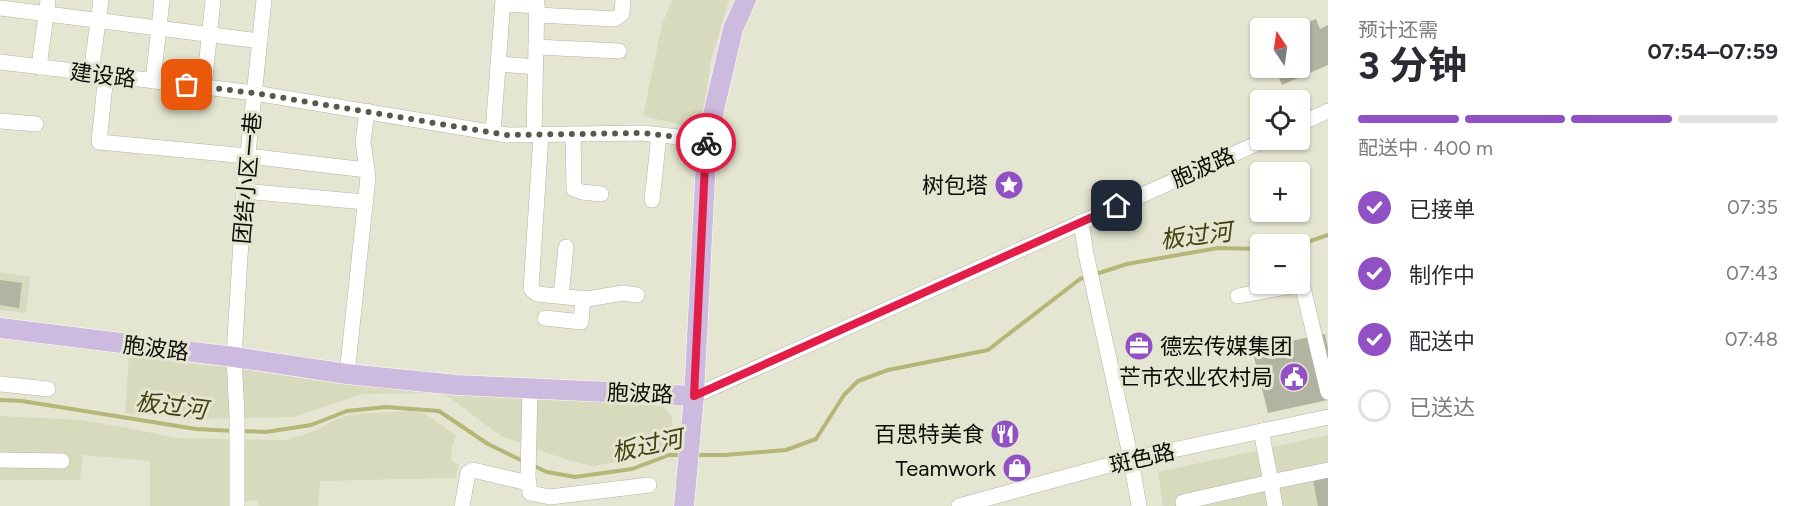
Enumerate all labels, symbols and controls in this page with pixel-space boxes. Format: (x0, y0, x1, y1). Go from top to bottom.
north arrow (1250, 18, 1310, 78)
map controls (1250, 18, 1310, 294)
text: 预计还需 (1358, 18, 1438, 42)
text: 07:54–07:59 (1647, 38, 1778, 65)
text: 3 分钟 (1358, 42, 1467, 89)
street label: 建设路 (69, 58, 137, 93)
pin (161, 59, 212, 110)
icon: bag (170, 68, 203, 101)
button: locate (1250, 90, 1310, 150)
street label: 团结小区一巷 (228, 111, 267, 245)
courier (676, 113, 736, 173)
icon: bike (690, 127, 723, 160)
text: 配送中 · 400 m (1358, 136, 1493, 160)
street label: 胞波路 (1168, 142, 1239, 193)
button: + (1250, 162, 1310, 222)
place icon: 树包塔 (993, 169, 1025, 201)
place label: 树包塔 (922, 172, 988, 199)
pin (1091, 180, 1142, 231)
icon: home (1100, 189, 1133, 222)
icon: check (1358, 191, 1391, 224)
text: 07:35 (1727, 195, 1778, 219)
text: 已接单 (1409, 196, 1475, 223)
water label: 板过河 (1158, 216, 1237, 254)
button: − (1250, 234, 1310, 294)
icon: check (1358, 257, 1391, 290)
text: 07:43 (1726, 261, 1778, 285)
text: 制作中 (1409, 262, 1475, 289)
icon: check (1358, 323, 1391, 356)
text: 07:48 (1725, 327, 1778, 351)
text: 配送中 (1409, 328, 1475, 355)
office icon: 德宏传媒集团 (1123, 330, 1155, 362)
street label: 胞波路 (122, 331, 190, 366)
place label: 德宏传媒集团 (1160, 333, 1292, 360)
public building icon: 芒市农业农村局 (1278, 361, 1310, 393)
place label: 芒市农业农村局 (1119, 364, 1273, 391)
street label: 胞波路 (607, 379, 673, 408)
water label: 板过河 (134, 387, 213, 425)
text: 已送达 (1409, 394, 1475, 421)
restaurant icon: 百思特美食 (989, 418, 1021, 450)
place label: 百思特美食 (874, 421, 984, 448)
water label: 板过河 (609, 423, 689, 467)
street label: 斑色路 (1107, 438, 1177, 479)
shop icon: Teamwork (1001, 452, 1033, 484)
place label: Teamwork (896, 455, 996, 482)

